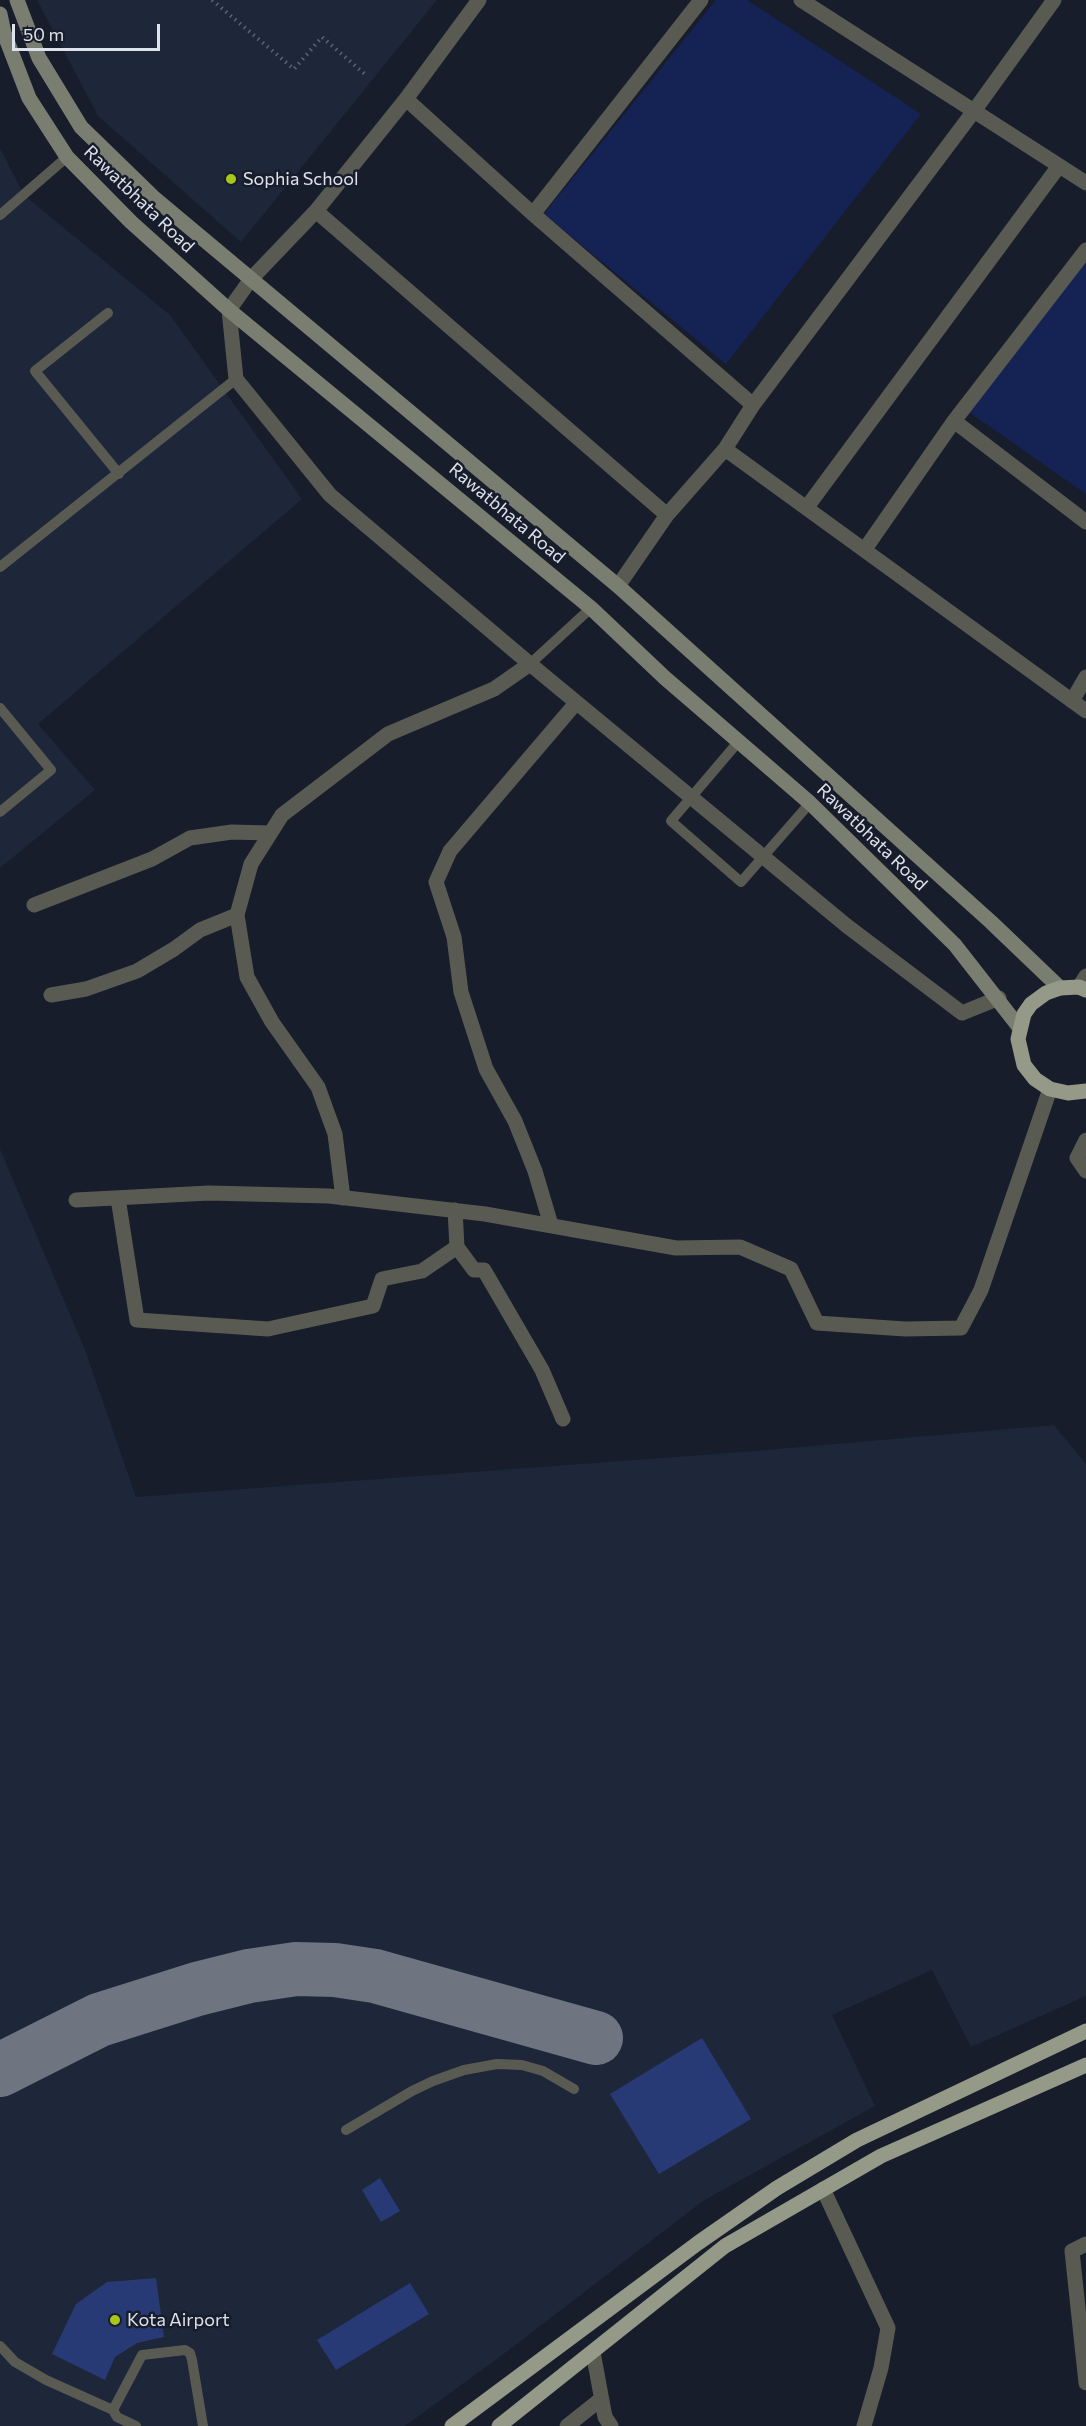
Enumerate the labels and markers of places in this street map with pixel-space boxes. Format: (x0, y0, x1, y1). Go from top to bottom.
place label: Sophia School (243, 168, 359, 190)
marker: Sophia School (224, 172, 238, 186)
place label: Kota Airport (127, 2309, 230, 2331)
marker: Kota Airport (108, 2313, 122, 2327)

